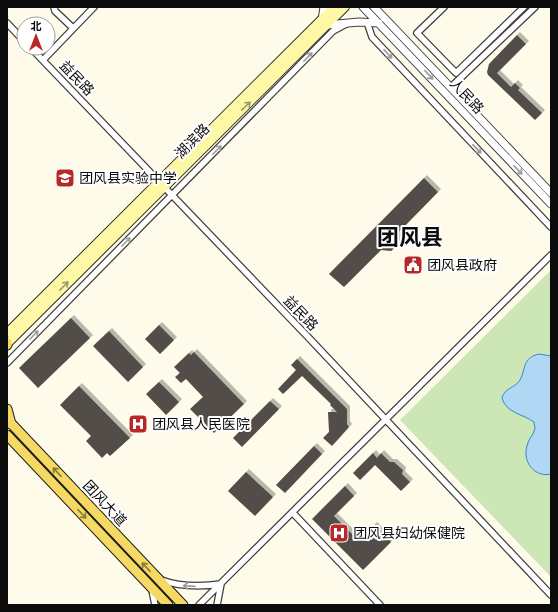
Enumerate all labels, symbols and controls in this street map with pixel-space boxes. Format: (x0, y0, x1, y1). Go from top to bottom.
north arrow (16, 16, 56, 56)
text: 北 (31, 20, 42, 33)
one-way arrow (383, 49, 393, 59)
one-way arrow (303, 52, 313, 62)
street label: 益民路 (56, 57, 97, 99)
one-way arrow (424, 70, 434, 80)
street label: 人民路 (446, 75, 487, 117)
one-way arrow (241, 101, 251, 111)
street label: 湖滨路 (171, 120, 213, 162)
one-way arrow (472, 144, 482, 154)
one-way arrow (212, 145, 222, 155)
one-way arrow (514, 165, 523, 175)
school or university icon: 团风县实验中学 (54, 167, 76, 189)
place label: 团风县实验中学 (79, 170, 177, 187)
district label: 团风县 (377, 224, 443, 251)
one-way arrow (121, 237, 131, 247)
public building icon: 团风县政府 (402, 254, 424, 276)
place label: 团风县政府 (427, 257, 497, 274)
one-way arrow (59, 281, 69, 291)
street label: 益民路 (280, 292, 321, 334)
one-way arrow (30, 330, 39, 340)
hospital icon: 团风县人民医院 (127, 413, 149, 435)
place label: 团风县人民医院 (152, 416, 250, 433)
one-way arrow (52, 467, 62, 477)
street label: 团风大道 (79, 477, 130, 530)
one-way arrow (77, 509, 87, 519)
hospital icon: 团风县妇幼保健院 (328, 522, 350, 544)
place label: 团风县妇幼保健院 (353, 525, 465, 542)
one-way arrow (142, 561, 151, 572)
one-way arrow (183, 582, 196, 589)

